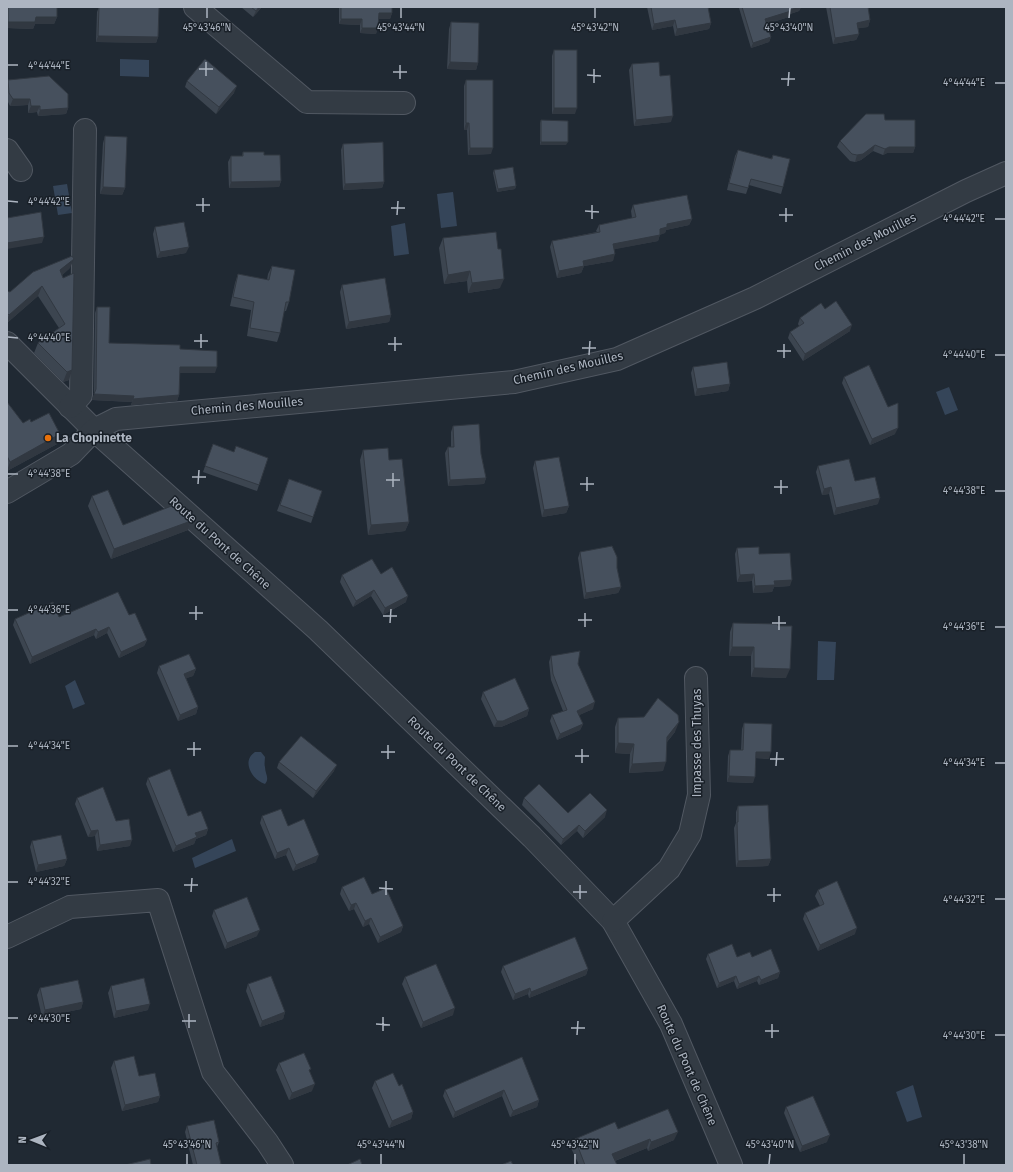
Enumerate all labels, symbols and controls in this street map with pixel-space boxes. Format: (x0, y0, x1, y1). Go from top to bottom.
text: 45°43'46"N (183, 22, 231, 34)
text: 45°43'44"N (377, 22, 425, 34)
text: 45°43'42"N (571, 22, 619, 34)
text: 45°43'40"N (765, 22, 813, 34)
text: 4°44'44"E (28, 60, 70, 72)
text: 4°44'44"E (943, 77, 985, 89)
text: 4°44'42"E (28, 196, 70, 208)
street label: Chemin des Mouilles (812, 210, 919, 274)
text: 4°44'42"E (943, 213, 985, 225)
text: 4°44'40"E (28, 332, 70, 344)
street label: Chemin des Mouilles (512, 348, 625, 387)
text: 4°44'40"E (943, 349, 985, 361)
street label: Chemin des Mouilles (190, 394, 304, 418)
place label: La Chopinette (56, 431, 132, 445)
marker: La Chopinette (43, 433, 53, 443)
text: 4°44'38"E (28, 468, 70, 480)
text: 4°44'38"E (943, 485, 985, 497)
street label: Route du Pont de Chêne (167, 494, 273, 592)
text: 4°44'36"E (28, 604, 70, 616)
text: 4°44'36"E (943, 621, 985, 633)
street label: Impasse des Thuyas (690, 688, 704, 797)
street label: Route du Pont de Chêne (405, 713, 509, 815)
text: 4°44'34"E (28, 740, 70, 752)
text: 4°44'34"E (943, 757, 985, 769)
text: 4°44'32"E (28, 876, 70, 888)
text: 4°44'32"E (943, 894, 985, 906)
street label: Route du Pont de Chêne (654, 1002, 720, 1128)
text: 4°44'30"E (28, 1013, 70, 1025)
text: 4°44'30"E (943, 1030, 985, 1042)
north arrow (12, 1120, 52, 1160)
text: N (16, 1136, 29, 1144)
text: 45°43'46"N (163, 1139, 211, 1151)
text: 45°43'44"N (357, 1139, 405, 1151)
text: 45°43'42"N (551, 1139, 599, 1151)
text: 45°43'40"N (746, 1139, 794, 1151)
text: 45°43'38"N (940, 1139, 988, 1151)

